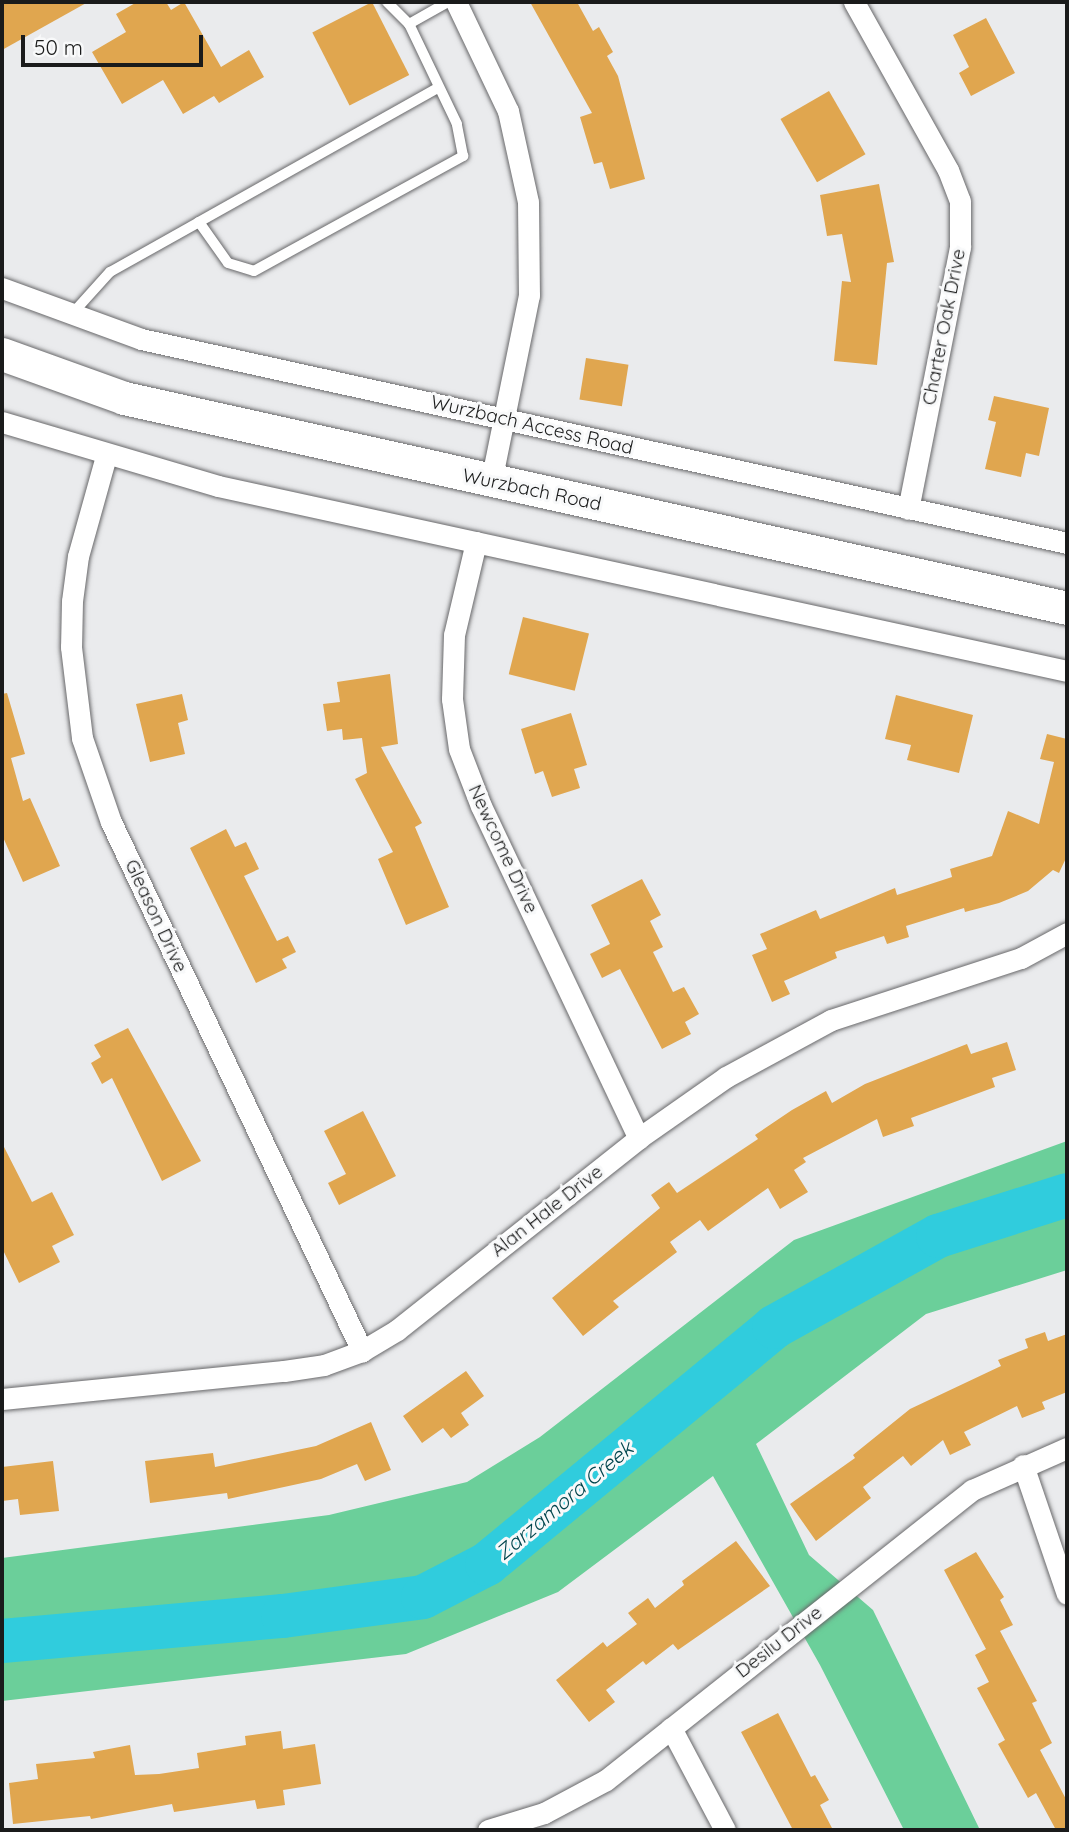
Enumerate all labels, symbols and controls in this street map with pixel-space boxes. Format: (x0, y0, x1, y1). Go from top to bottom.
scale bar (24, 21, 206, 65)
text: 50 m (34, 34, 83, 60)
street label: Charter Oak Drive (918, 247, 970, 407)
street label: Wurzbach Access Road (429, 391, 635, 459)
street label: Wurzbach Road (460, 464, 604, 516)
street label: Newcome Drive (463, 781, 543, 917)
street label: Gleason Drive (120, 856, 192, 976)
street label: Alan Hale Drive (487, 1160, 607, 1262)
water label: Zarzamora Creek (490, 1435, 638, 1565)
street label: Desilu Drive (731, 1601, 827, 1683)

